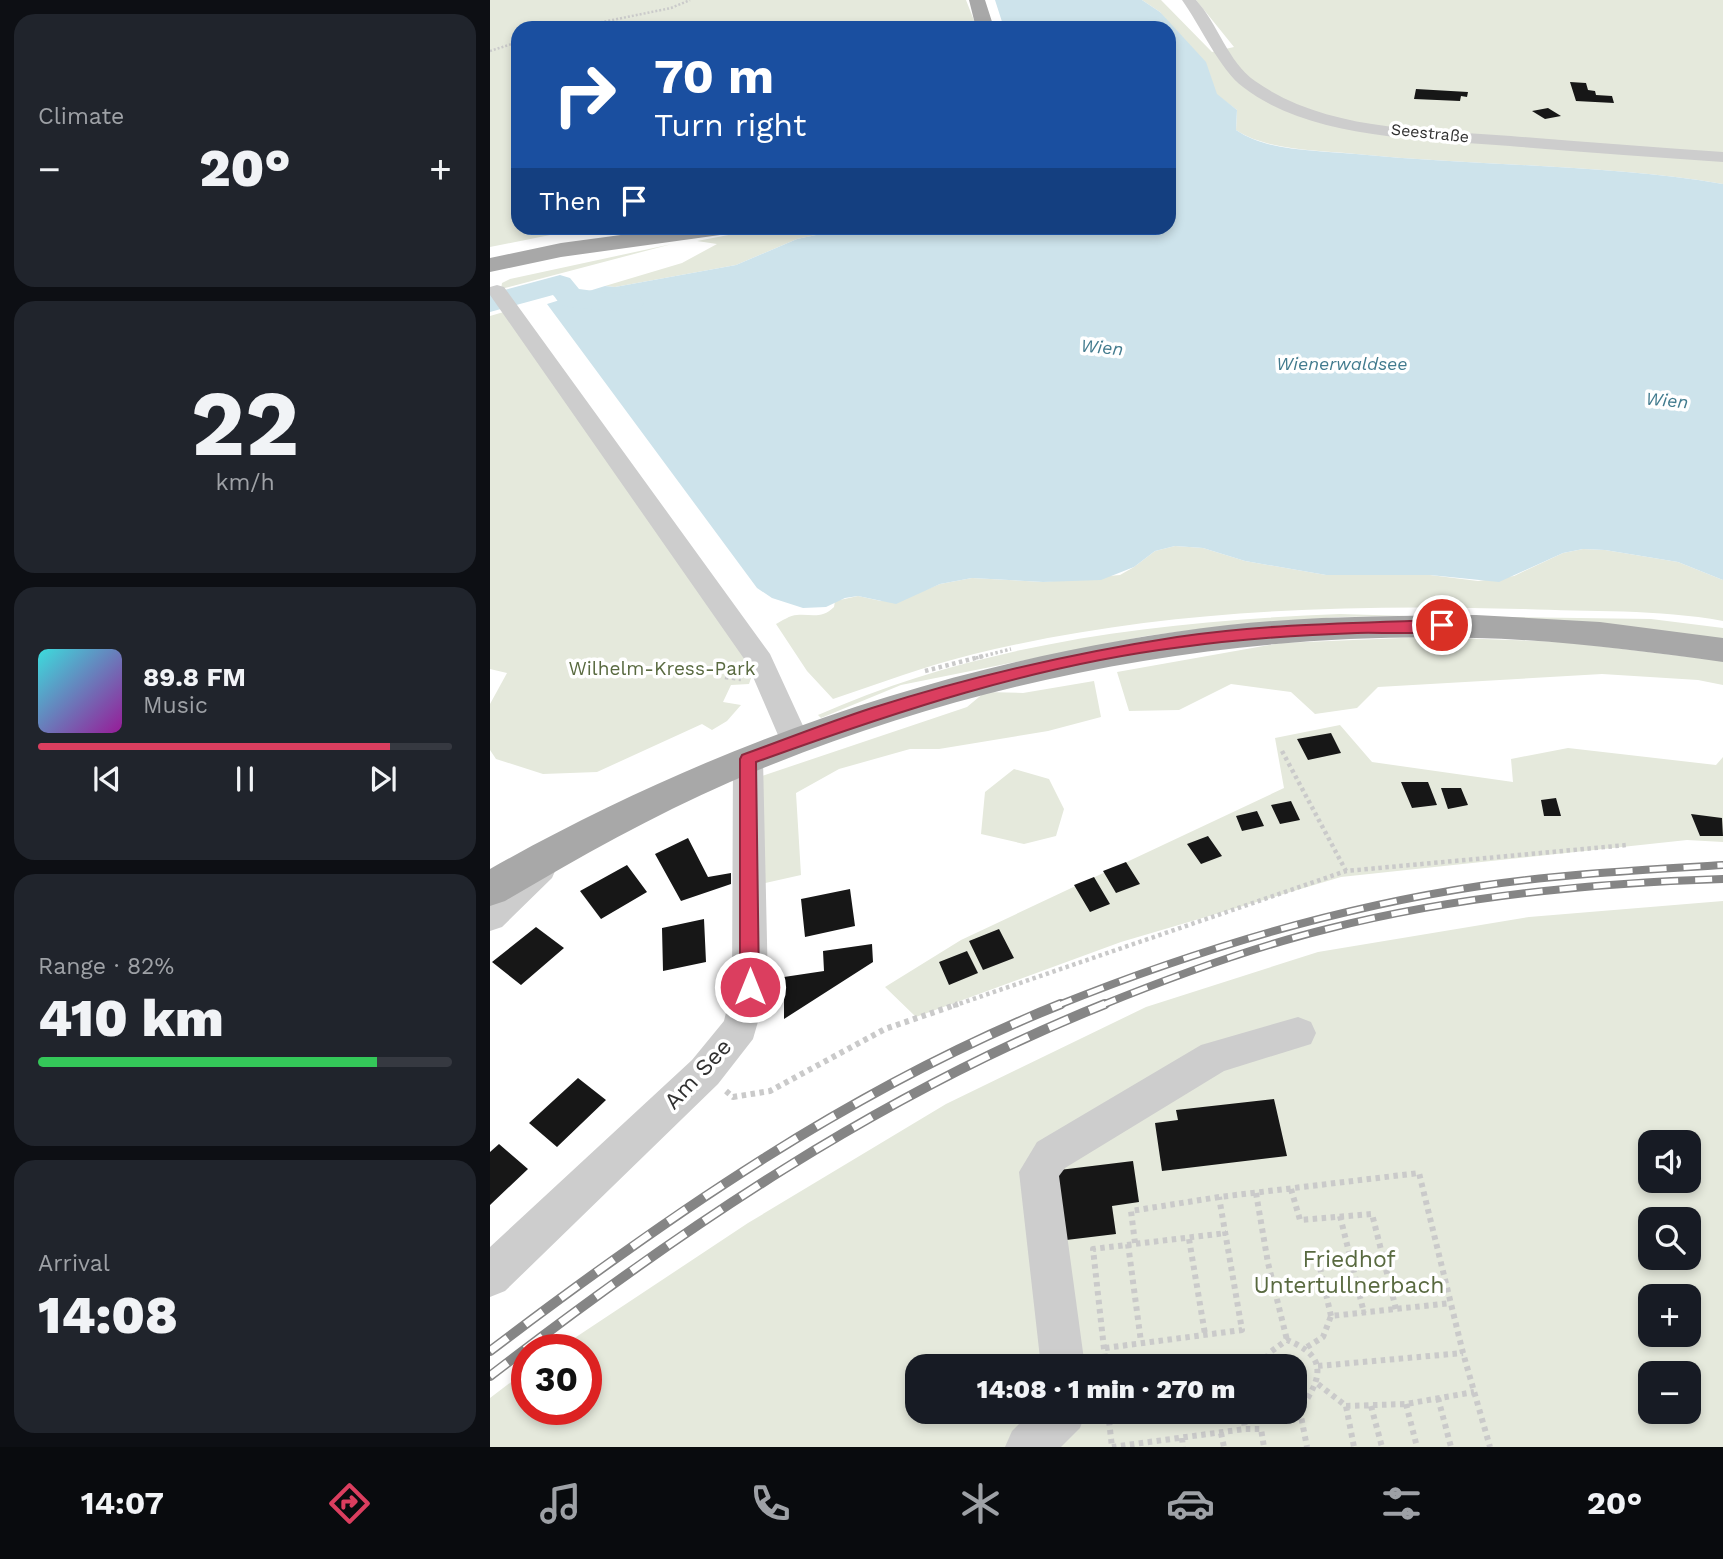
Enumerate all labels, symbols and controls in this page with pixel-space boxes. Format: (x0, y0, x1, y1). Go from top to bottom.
text: 70 m (654, 47, 774, 105)
icon: right (539, 49, 630, 140)
text: Climate (38, 103, 124, 130)
text: Turn right (654, 106, 806, 144)
street label: Seestraße (1390, 119, 1470, 147)
text: 20° (199, 138, 291, 199)
text: − (38, 147, 61, 191)
text: + (429, 147, 452, 191)
icon: arrive (615, 182, 653, 220)
text: Then (539, 186, 601, 216)
water label: Wien (1080, 335, 1124, 359)
water label: Wienerwaldsee (1276, 353, 1408, 374)
text: 22 (191, 370, 299, 477)
water label: Wien (1645, 388, 1689, 412)
text: km/h (215, 469, 275, 496)
pin (1412, 595, 1472, 655)
icon: arrive (1423, 606, 1461, 644)
park label: Wilhelm-Kress-Park (569, 657, 756, 680)
text: 89.8 FM (143, 662, 246, 692)
text: Music (143, 692, 208, 719)
icon: previous (88, 760, 126, 798)
icon: pause (226, 760, 264, 798)
icon: next (364, 760, 402, 798)
position arrow (713, 950, 787, 1024)
text: Range · 82% (38, 953, 174, 980)
text: 410 km (38, 988, 224, 1049)
street label: Am See (659, 1033, 737, 1115)
map controls (1638, 1130, 1701, 1424)
button: sound (1638, 1130, 1701, 1193)
button: search (1638, 1207, 1701, 1270)
park label: Friedhof Untertullnerbach (1253, 1246, 1445, 1299)
text: Arrival (38, 1250, 110, 1277)
button: + (1638, 1284, 1701, 1347)
text: 14:08 (38, 1285, 178, 1346)
speed limit sign: 30 (511, 1334, 602, 1425)
button: − (1638, 1361, 1701, 1424)
text: 14:08 · 1 min · 270 m (977, 1374, 1235, 1404)
icon: directions (325, 1479, 374, 1528)
icon: music (536, 1479, 585, 1528)
icon: phone (746, 1479, 795, 1528)
icon: climate (956, 1479, 1005, 1528)
icon: car (1166, 1479, 1215, 1528)
icon: filters (1377, 1479, 1426, 1528)
text: 14:07 (81, 1484, 164, 1522)
text: 20° (1587, 1484, 1642, 1522)

